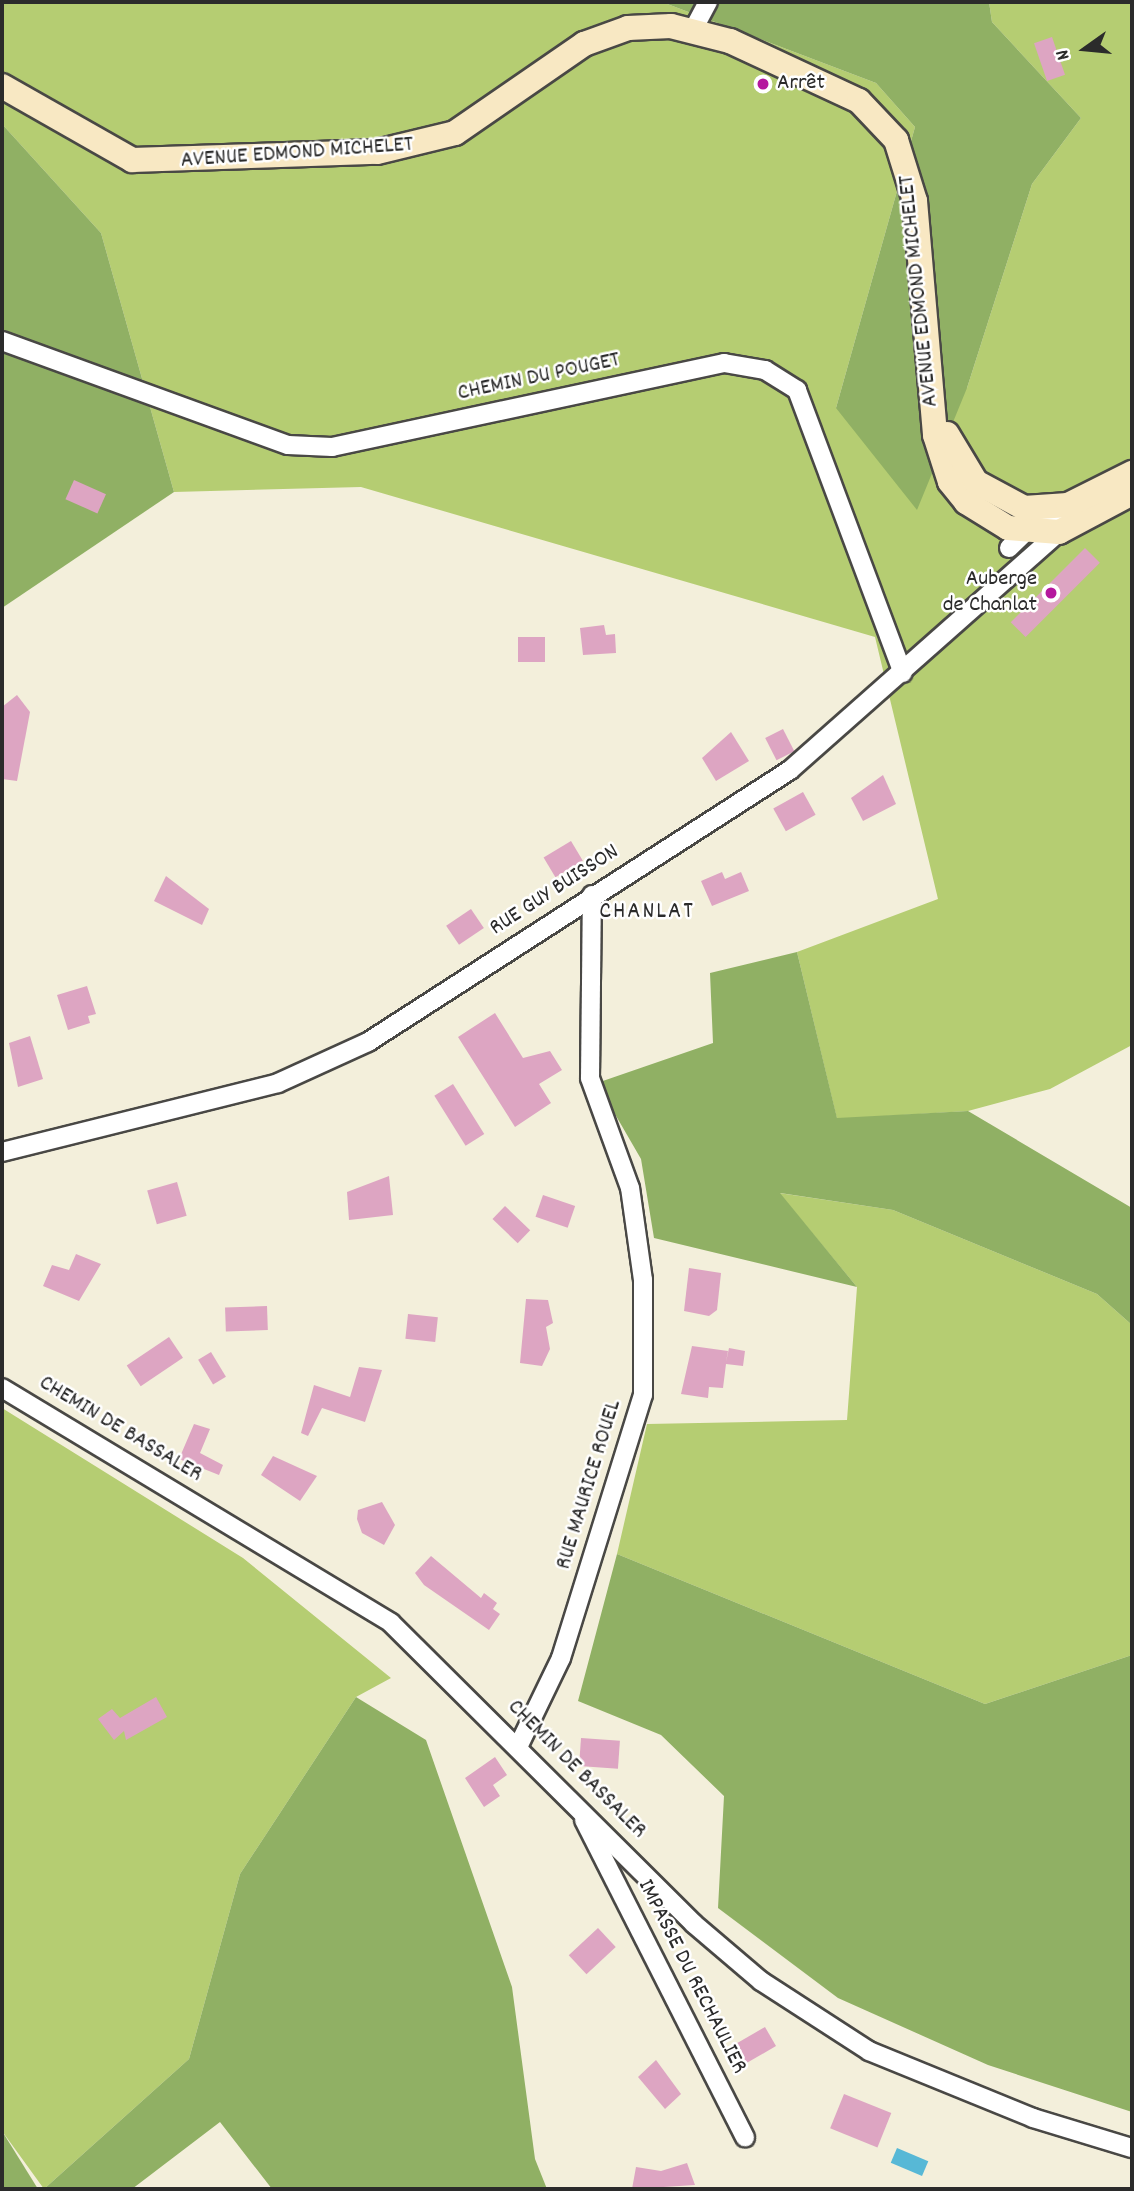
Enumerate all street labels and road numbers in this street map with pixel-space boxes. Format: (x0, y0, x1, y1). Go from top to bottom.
street label: AVENUE EDMOND MICHELET (180, 132, 414, 176)
street label: AVENUE EDMOND MICHELET (894, 174, 946, 408)
street label: CHEMIN DU POUGET (455, 347, 623, 409)
street label: RUE GUY BUISSON (485, 839, 625, 943)
street label: CHEMIN DE BASSALER (33, 1370, 207, 1490)
street label: RUE MAURICE ROUEL (551, 1397, 629, 1573)
street label: CHEMIN DE BASSALER (501, 1695, 651, 1845)
street label: IMPASSE DU RECHAULIER (630, 1875, 752, 2079)

